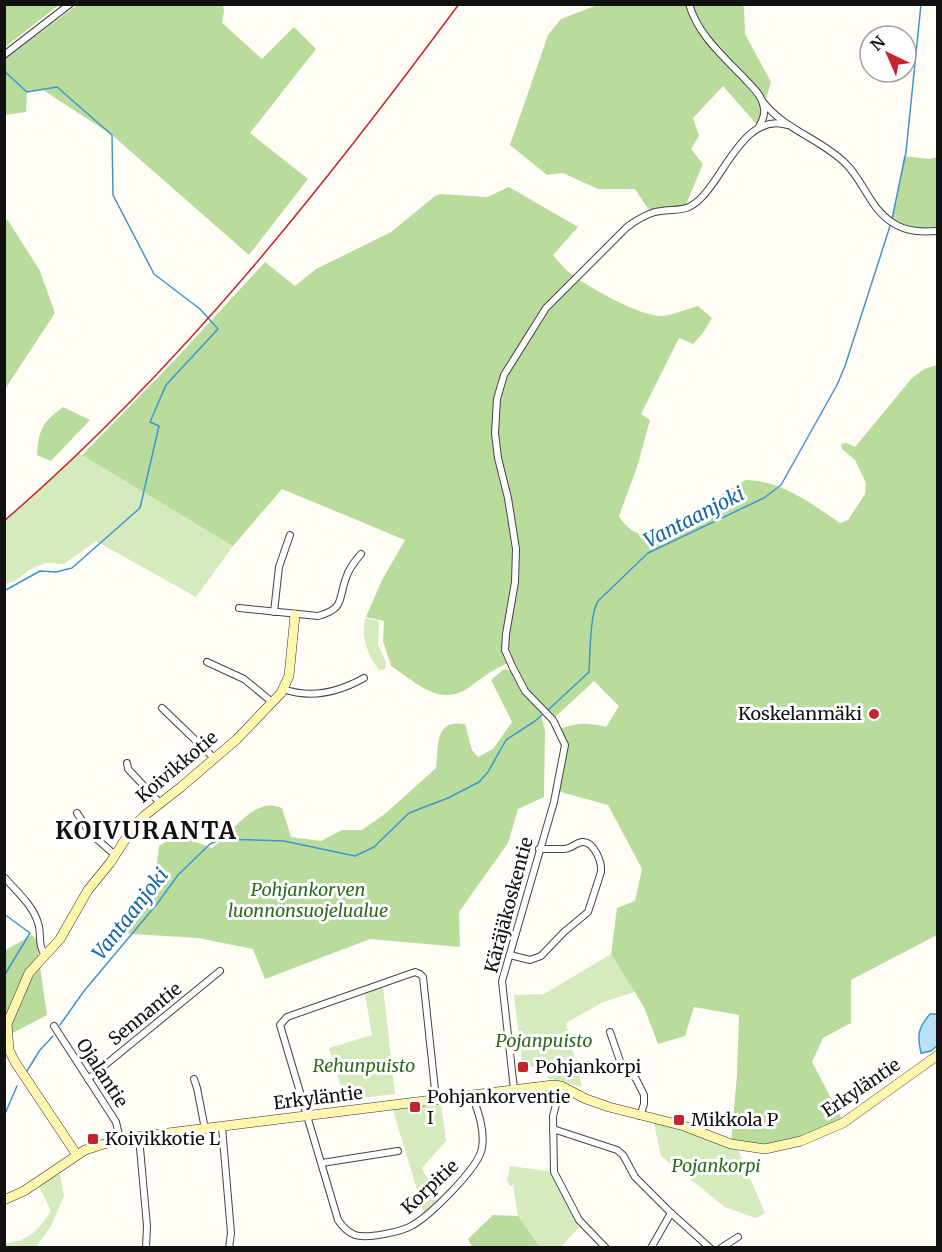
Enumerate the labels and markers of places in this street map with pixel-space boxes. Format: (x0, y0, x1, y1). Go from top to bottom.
place label: Koskelanmäki (738, 702, 862, 725)
marker: Koskelanmäki (867, 707, 881, 721)
place label: Pohjankorpi (535, 1055, 642, 1078)
marker: Pohjankorpi (516, 1060, 530, 1074)
place label: Pohjankorventie I (427, 1085, 570, 1129)
marker: Pohjankorventie I (408, 1100, 422, 1114)
place label: Mikkola P (691, 1108, 779, 1131)
marker: Mikkola P (672, 1113, 686, 1127)
place label: Koivikkotie L (105, 1127, 220, 1150)
marker: Koivikkotie L (86, 1132, 100, 1146)

